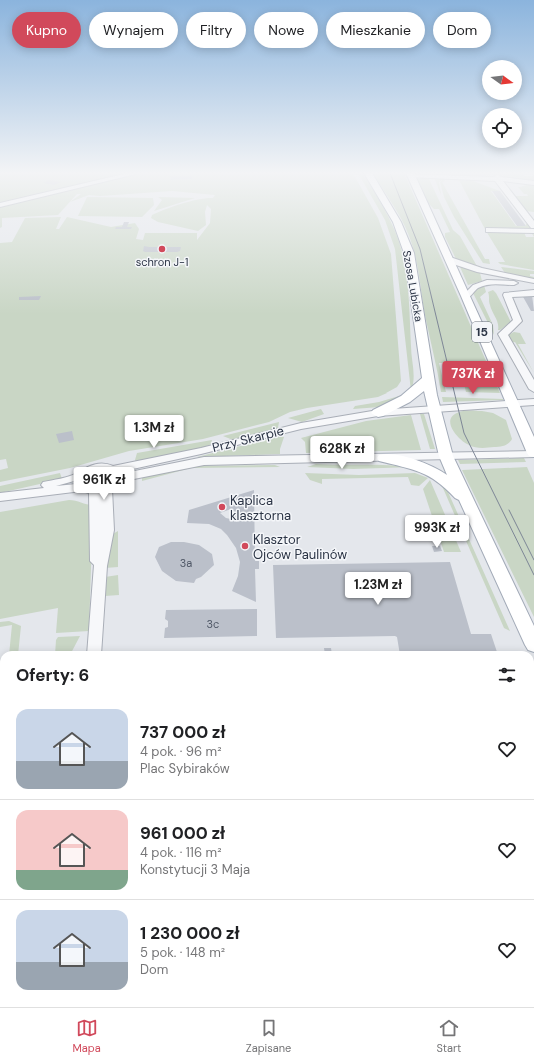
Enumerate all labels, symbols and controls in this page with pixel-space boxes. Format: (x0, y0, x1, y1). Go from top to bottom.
chip: Kupno (12, 12, 81, 48)
chip: Wynajem (89, 12, 178, 48)
chip: Filtry (186, 12, 246, 48)
chip: Nowe (254, 12, 318, 48)
chip: Mieszkanie (326, 12, 425, 48)
chip: Dom (433, 12, 491, 48)
north arrow (482, 60, 522, 100)
map controls (482, 60, 522, 148)
button: locate (482, 108, 522, 148)
marker: schron J-1 (157, 244, 167, 254)
street label: Szosa Lubicka (400, 249, 426, 323)
place label: schron J-1 (136, 255, 188, 269)
road number: 15 (472, 322, 492, 342)
pin: 737K zł (436, 361, 510, 395)
text: 737K zł (451, 365, 495, 382)
pin: 1.3M zł (117, 415, 191, 449)
text: 1.3M zł (134, 419, 174, 436)
street label: Przy Skarpie (210, 422, 286, 456)
pin: 628K zł (305, 436, 379, 470)
text: 628K zł (319, 440, 365, 457)
pin: 961K zł (67, 467, 141, 501)
text: 961K zł (83, 471, 125, 488)
place label: Kaplica klasztorna (230, 492, 291, 524)
marker: Kaplica klasztorna (217, 502, 227, 512)
pin: 993K zł (400, 515, 474, 549)
text: 993K zł (414, 519, 460, 536)
place label: Klasztor Ojców Paulinów (253, 531, 347, 563)
marker: Klasztor Ojców Paulinów (240, 541, 250, 551)
house number: 3a (180, 556, 192, 570)
pin: 1.23M zł (337, 572, 419, 606)
text: 1.23M zł (354, 576, 402, 593)
house number: 3c (207, 617, 219, 631)
text: Oferty: 6 (16, 664, 89, 686)
icon: filters (496, 664, 518, 686)
text: 737 000 zł (140, 721, 225, 743)
icon: home (48, 725, 96, 773)
icon: heart (496, 738, 518, 760)
text: 4 pok. · 96 m² (140, 743, 221, 760)
text: Plac Sybiraków (140, 760, 230, 777)
text: 961 000 zł (140, 822, 225, 844)
icon: home (48, 826, 96, 874)
icon: heart (496, 839, 518, 861)
text: 4 pok. · 116 m² (140, 844, 221, 861)
text: Konstytucji 3 Maja (140, 861, 250, 878)
text: 1 230 000 zł (140, 922, 239, 944)
icon: home (48, 926, 96, 974)
icon: heart (496, 939, 518, 961)
text: 5 pok. · 148 m² (140, 944, 225, 961)
text: Dom (140, 961, 168, 978)
tab: Mapa (73, 1017, 101, 1055)
tab: Zapisane (246, 1017, 291, 1055)
tab: Start (436, 1017, 461, 1055)

